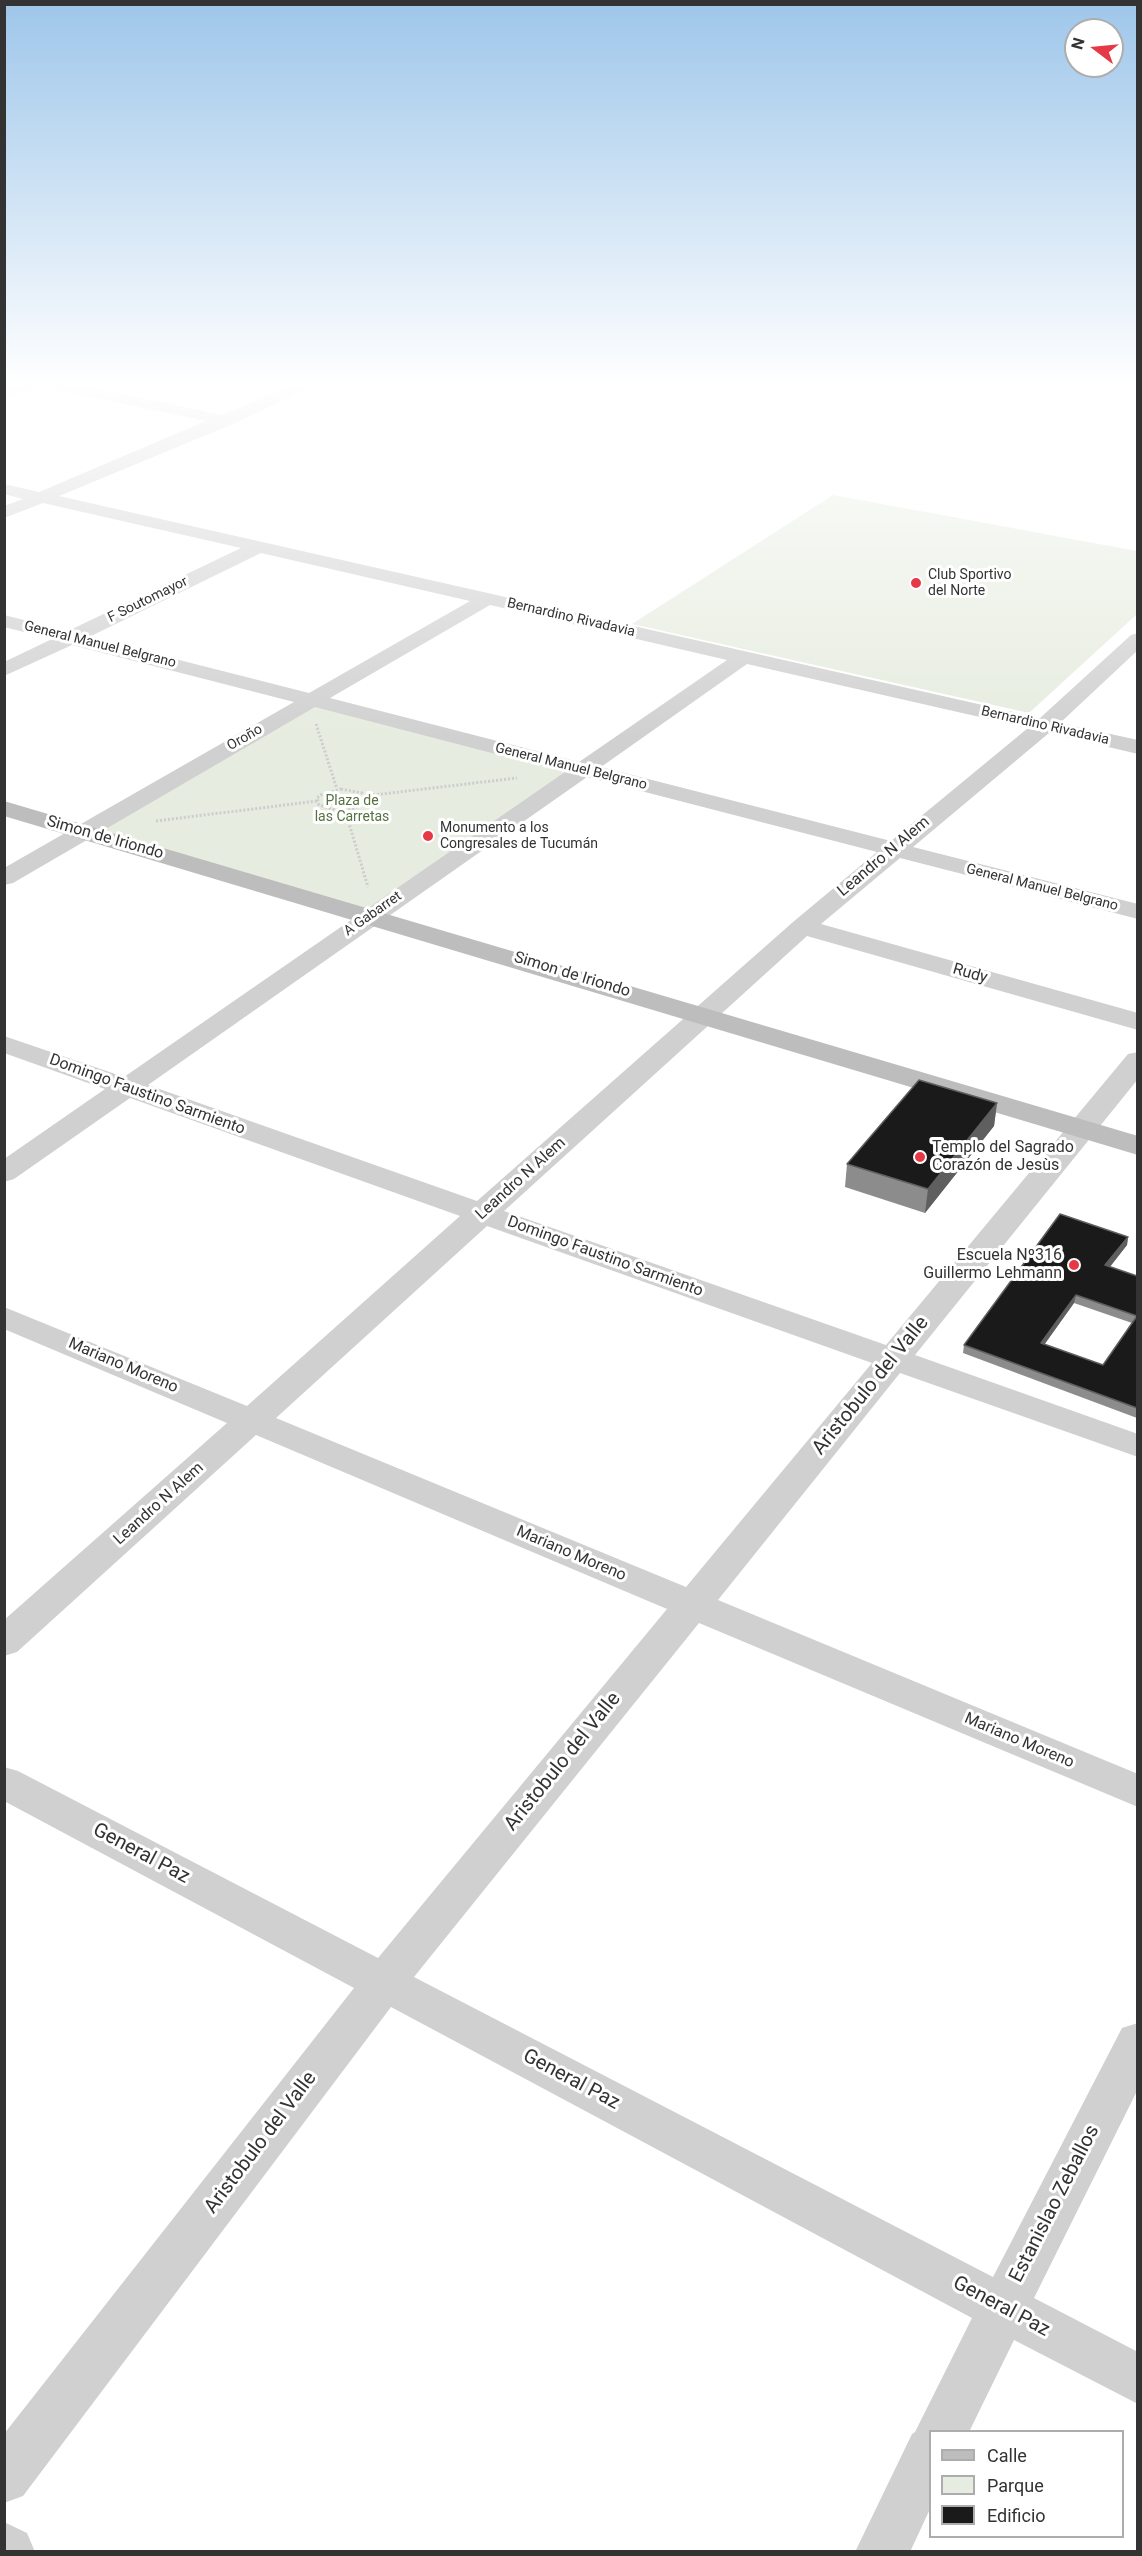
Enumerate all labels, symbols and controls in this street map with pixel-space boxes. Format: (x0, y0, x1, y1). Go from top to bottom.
north arrow (1064, 18, 1124, 78)
text: N (1067, 35, 1089, 52)
place label: Club Sportivo del Norte (928, 567, 1011, 600)
street label: F Soutomayor (105, 573, 191, 627)
marker: Club Sportivo del Norte (909, 576, 923, 590)
street label: Bernardino Rivadavia (505, 595, 637, 641)
street label: General Manuel Belgrano (22, 618, 178, 672)
street label: Bernardino Rivadavia (979, 703, 1111, 749)
street label: Oroño (224, 721, 266, 755)
street label: General Manuel Belgrano (493, 740, 649, 794)
park label: Plaza de las Carretas (315, 793, 389, 826)
street label: Simon de Iriondo (44, 812, 166, 864)
street label: Leandro N Alem (834, 813, 934, 901)
place label: Monumento a los Congresales de Tucumán (440, 820, 598, 852)
marker: Monumento a los Congresales de Tucumán (421, 829, 435, 843)
street label: General Manuel Belgrano (964, 861, 1120, 915)
street label: A Gabarret (341, 888, 405, 940)
street label: Simon de Iriondo (512, 948, 632, 1002)
street label: Rudy (950, 960, 990, 988)
street label: Domingo Faustino Sarmiento (46, 1051, 248, 1139)
street label: Leandro N Alem (472, 1134, 570, 1224)
place label: Templo del Sagrado Corazón de Jesùs (932, 1138, 1074, 1176)
marker: Templo del Sagrado Corazón de Jesùs (913, 1150, 927, 1164)
street label: Domingo Faustino Sarmiento (504, 1213, 706, 1301)
place label: Escuela Nº316 Guillermo Lehmann (923, 1246, 1062, 1284)
marker: Escuela Nº316 Guillermo Lehmann (1067, 1258, 1081, 1272)
street label: Aristobulo del Valle (808, 1312, 934, 1460)
street label: Mariano Moreno (65, 1334, 181, 1398)
street label: Leandro N Alem (110, 1459, 208, 1549)
street label: Mariano Moreno (513, 1522, 629, 1586)
street label: Aristobulo del Valle (500, 1688, 626, 1836)
street label: Mariano Moreno (961, 1709, 1077, 1773)
street label: General Paz (88, 1818, 194, 1890)
street label: General Paz (518, 2044, 624, 2116)
street label: Aristobulo del Valle (200, 2067, 322, 2219)
street label: Estanislao Zeballos (1005, 2121, 1105, 2287)
street label: General Paz (948, 2271, 1054, 2343)
legend (929, 2430, 1124, 2538)
text: Calle (987, 2445, 1027, 2466)
text: Parque (987, 2475, 1044, 2496)
text: Edificio (987, 2505, 1046, 2526)

